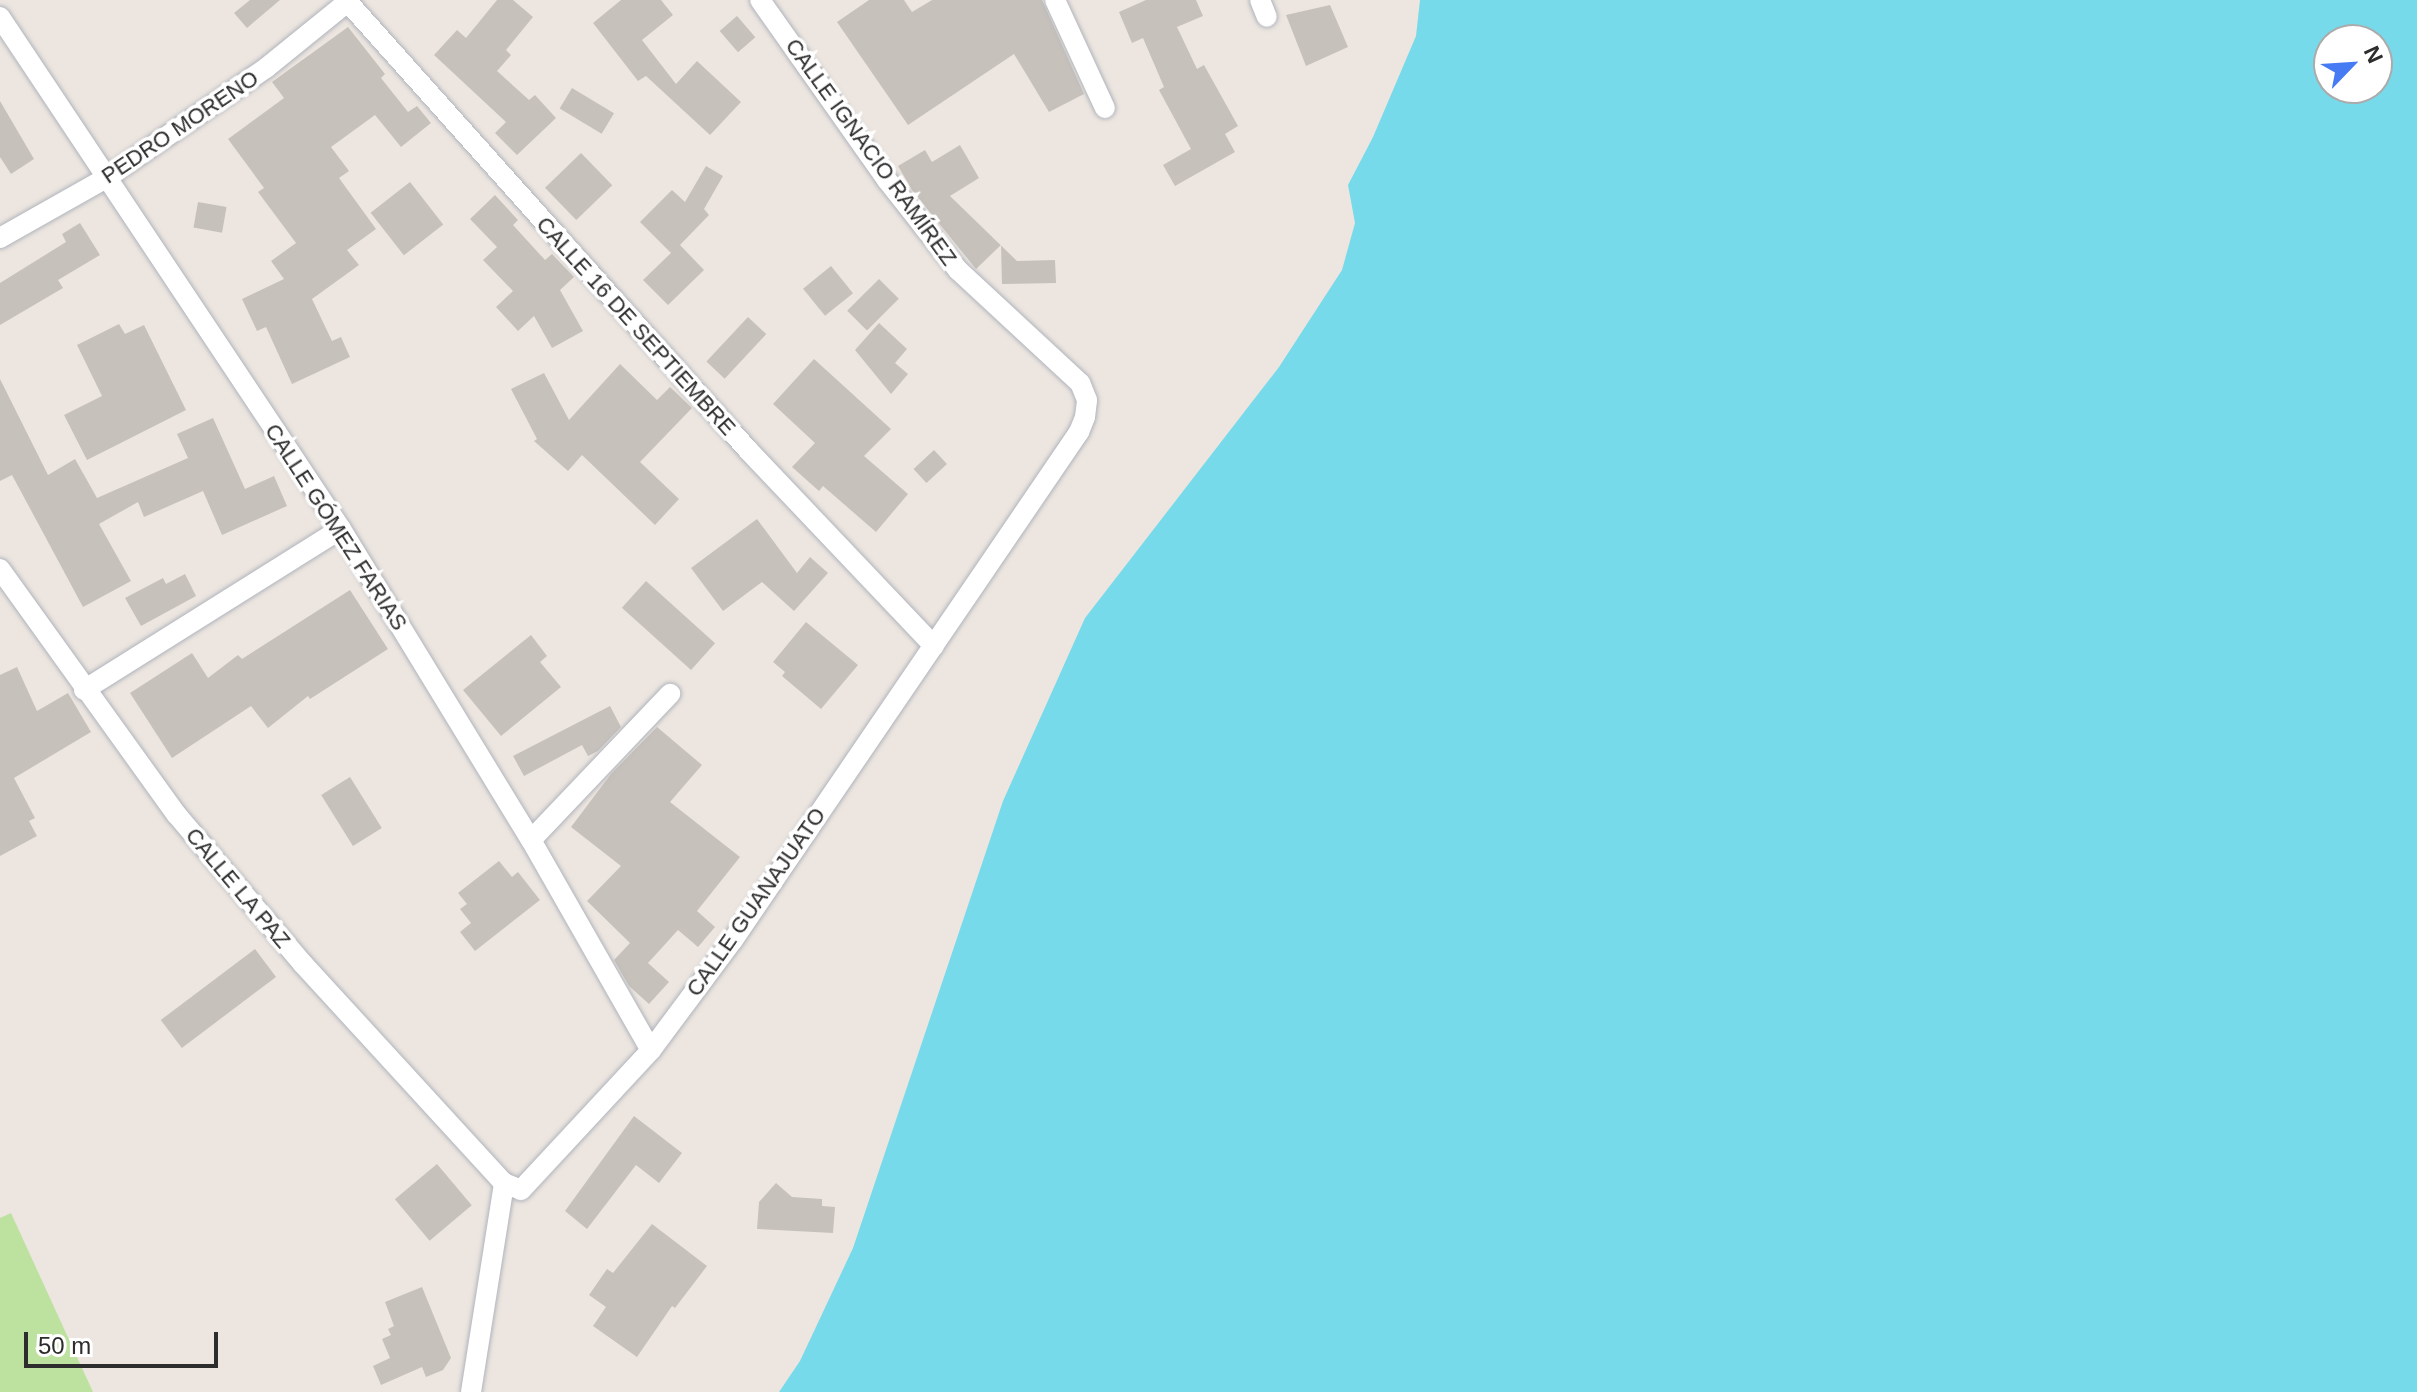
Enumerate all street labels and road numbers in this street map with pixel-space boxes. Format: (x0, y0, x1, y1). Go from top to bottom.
street label: CALLE IGNACIO RAMÍREZ (780, 33, 962, 271)
street label: PEDRO MORENO (97, 65, 263, 189)
street label: CALLE 16 DE SEPTIEMBRE (531, 211, 741, 441)
street label: CALLE GÓMEZ FARIAS (259, 419, 413, 635)
street label: CALLE GUANAJUATO (681, 803, 831, 1001)
street label: CALLE LA PAZ (180, 822, 296, 954)

